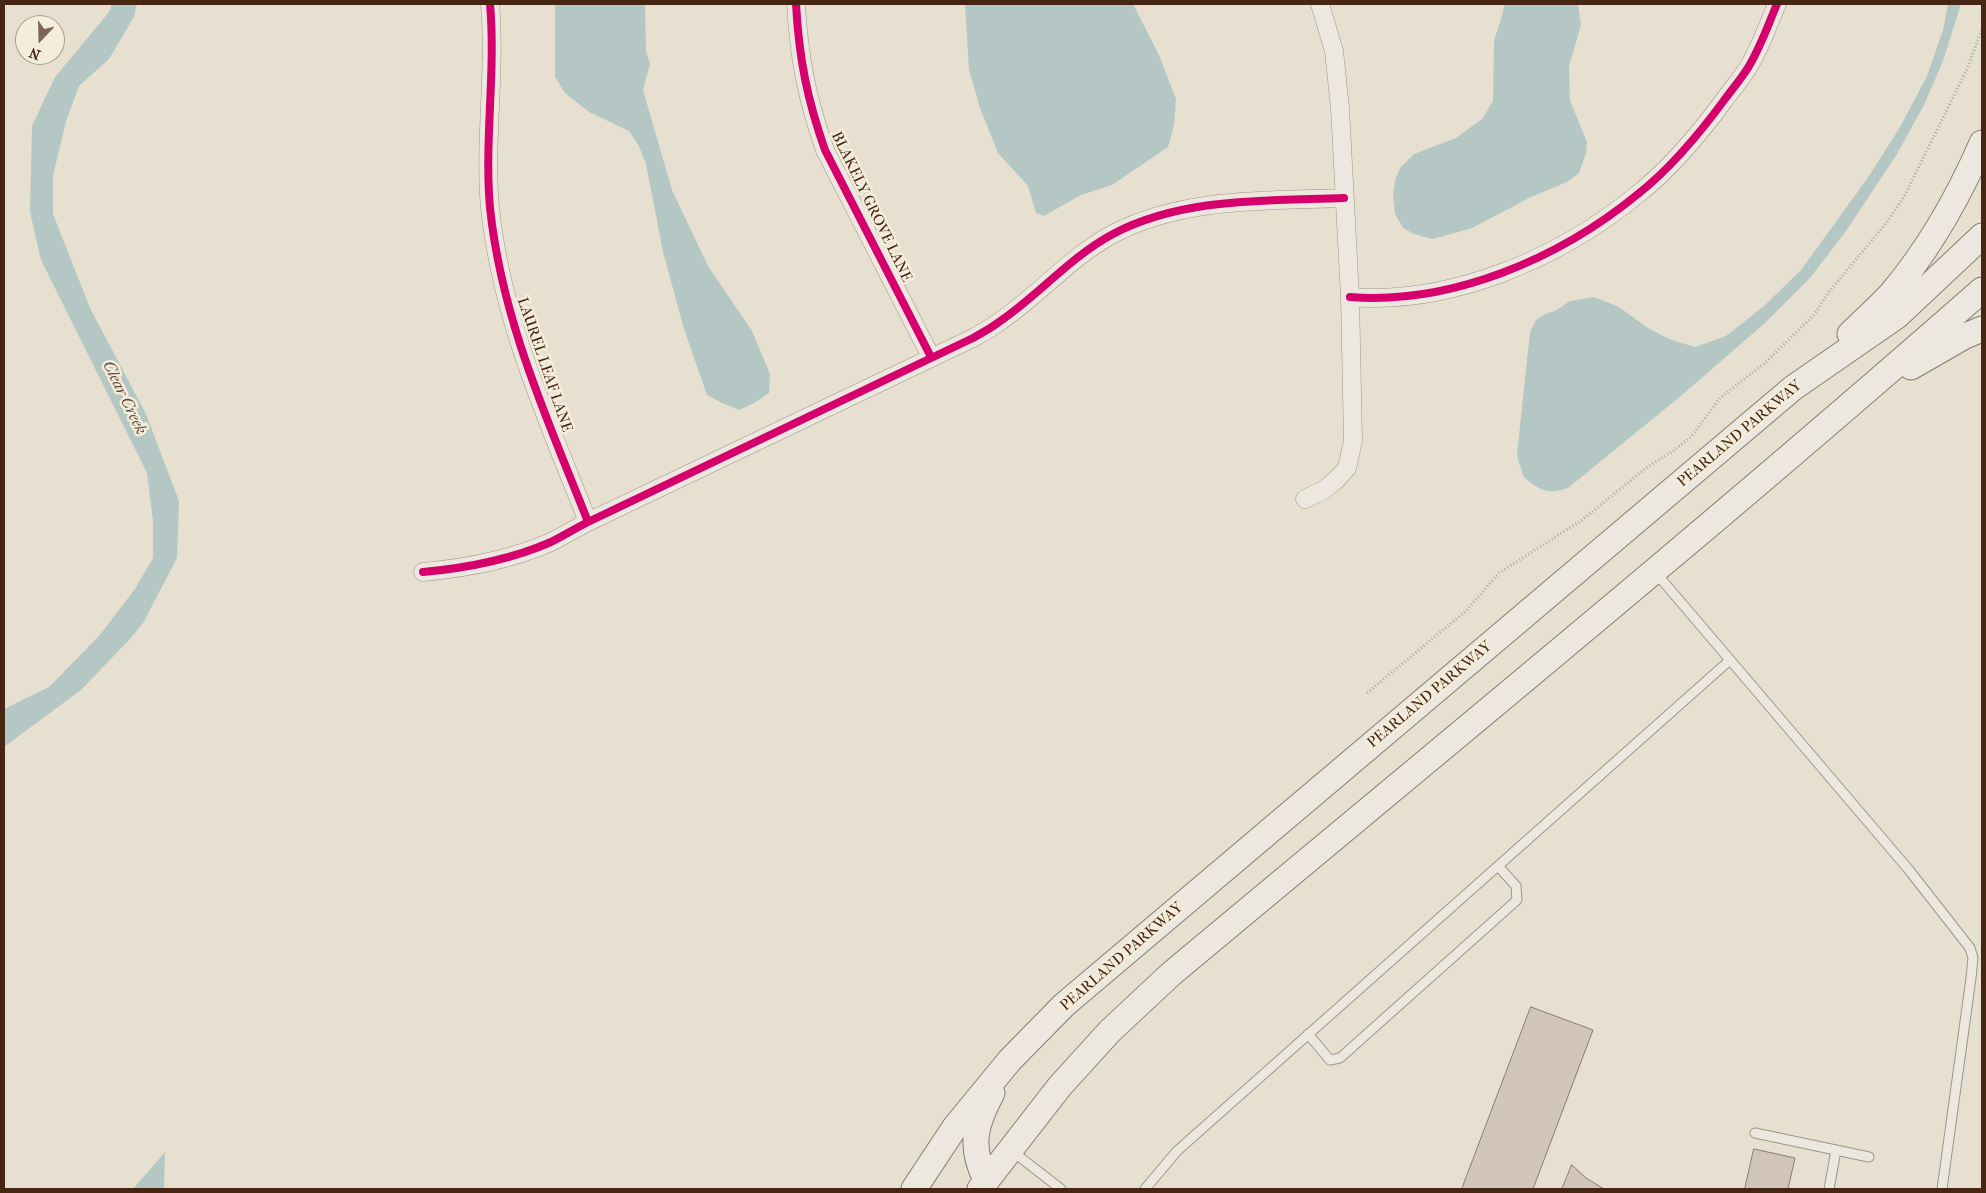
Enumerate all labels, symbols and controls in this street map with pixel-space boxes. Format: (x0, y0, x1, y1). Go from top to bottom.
north arrow (15, 15, 65, 65)
text: N (27, 44, 43, 63)
street label: BLAKELY GROVE LANE (827, 129, 915, 285)
street label: LAUREL LEAF LANE (512, 295, 576, 435)
water label: Clear Creek (98, 358, 150, 438)
street label: PEARLAND PARKWAY (1674, 377, 1806, 491)
street label: PEARLAND PARKWAY (1364, 638, 1496, 752)
street label: PEARLAND PARKWAY (1057, 899, 1187, 1015)

